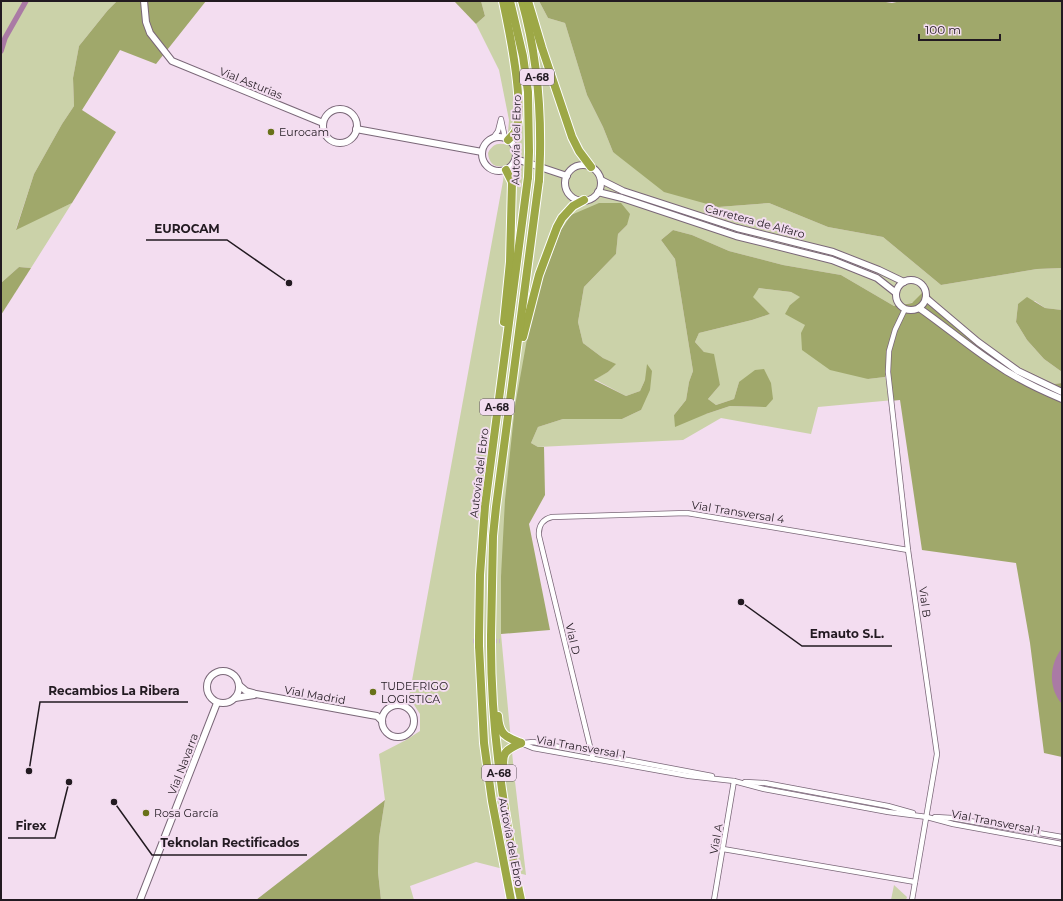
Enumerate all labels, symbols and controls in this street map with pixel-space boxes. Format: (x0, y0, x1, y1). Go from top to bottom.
scale bar (919, 16, 1000, 42)
text: 100 m (925, 22, 961, 37)
street label: Vial Asturias (217, 64, 285, 102)
road number: A-68 (520, 69, 554, 85)
street label: Autovía del Ebro (508, 95, 524, 185)
place label: Eurocam (279, 125, 329, 139)
marker: Eurocam (266, 127, 276, 137)
street label: Carretera de Alfaro (704, 201, 807, 241)
callout: EUROCAM (146, 216, 227, 240)
text: EUROCAM (154, 221, 220, 236)
road number: A-68 (480, 399, 514, 415)
street label: Autovía del Ebro (467, 427, 491, 519)
street label: Vial Transversal 4 (691, 498, 786, 526)
street label: Vial B (916, 586, 934, 618)
street label: Vial D (563, 622, 583, 656)
callout: Emauto S.L. (802, 622, 892, 646)
text: Emauto S.L. (810, 626, 884, 641)
callout: Recambios La Ribera (40, 678, 188, 702)
place label: TUDEFRIGO LOGISTICA (381, 679, 448, 706)
text: Recambios La Ribera (48, 683, 180, 698)
street label: Vial Madrid (283, 683, 347, 707)
marker: TUDEFRIGO LOGISTICA (368, 687, 378, 697)
street label: Vial Navarra (165, 731, 201, 797)
street label: Vial Transversal 1 (535, 732, 627, 762)
road number: A-68 (482, 765, 516, 781)
street label: Autovía del Ebro (496, 796, 527, 888)
place label: Rosa García (154, 806, 218, 820)
street label: Vial Transversal 1 (950, 806, 1042, 838)
marker: Rosa García (141, 808, 151, 818)
callout: Firex (8, 814, 55, 838)
text: Firex (16, 818, 47, 833)
street label: Vial A (706, 823, 726, 855)
callout: Teknolan Rectificados (152, 831, 307, 855)
text: Teknolan Rectificados (161, 835, 300, 850)

